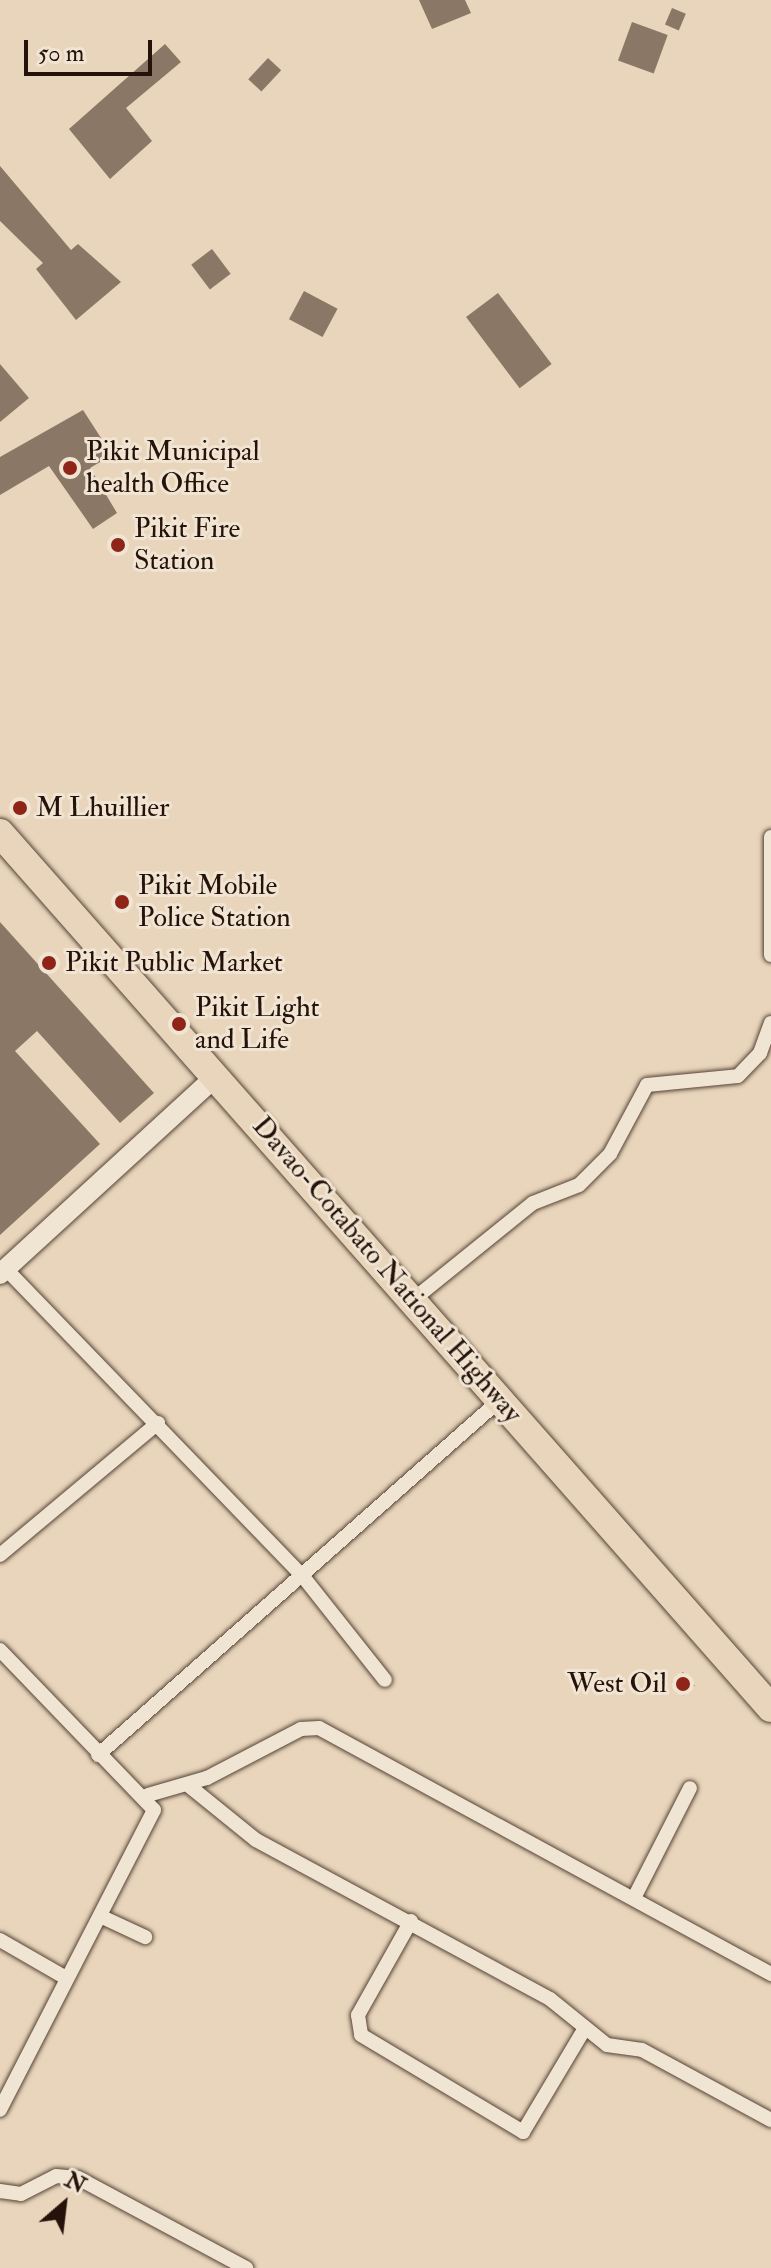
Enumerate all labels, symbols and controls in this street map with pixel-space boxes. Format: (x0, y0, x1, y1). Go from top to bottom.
scale bar (28, 24, 156, 74)
text: 50 m (38, 38, 84, 69)
place label: Pikit Municipal health Office (86, 435, 260, 501)
marker: Pikit Municipal health Office (61, 459, 79, 477)
place label: Pikit Fire Station (134, 512, 240, 578)
marker: Pikit Fire Station (109, 536, 127, 554)
place label: M Lhuillier (36, 791, 170, 825)
marker: M Lhuillier (11, 799, 29, 817)
place label: Pikit Mobile Police Station (138, 869, 291, 935)
marker: Pikit Mobile Police Station (113, 893, 131, 911)
place label: Pikit Public Market (65, 946, 283, 980)
marker: Pikit Public Market (40, 954, 58, 972)
place label: Pikit Light and Life (195, 991, 319, 1057)
marker: Pikit Light and Life (170, 1015, 188, 1033)
street label: Davao-Cotabato National Highway (245, 1110, 529, 1430)
place label: West Oil (567, 1667, 667, 1701)
marker: West Oil (674, 1675, 692, 1693)
north arrow (24, 2164, 104, 2244)
text: N (60, 2166, 91, 2200)

